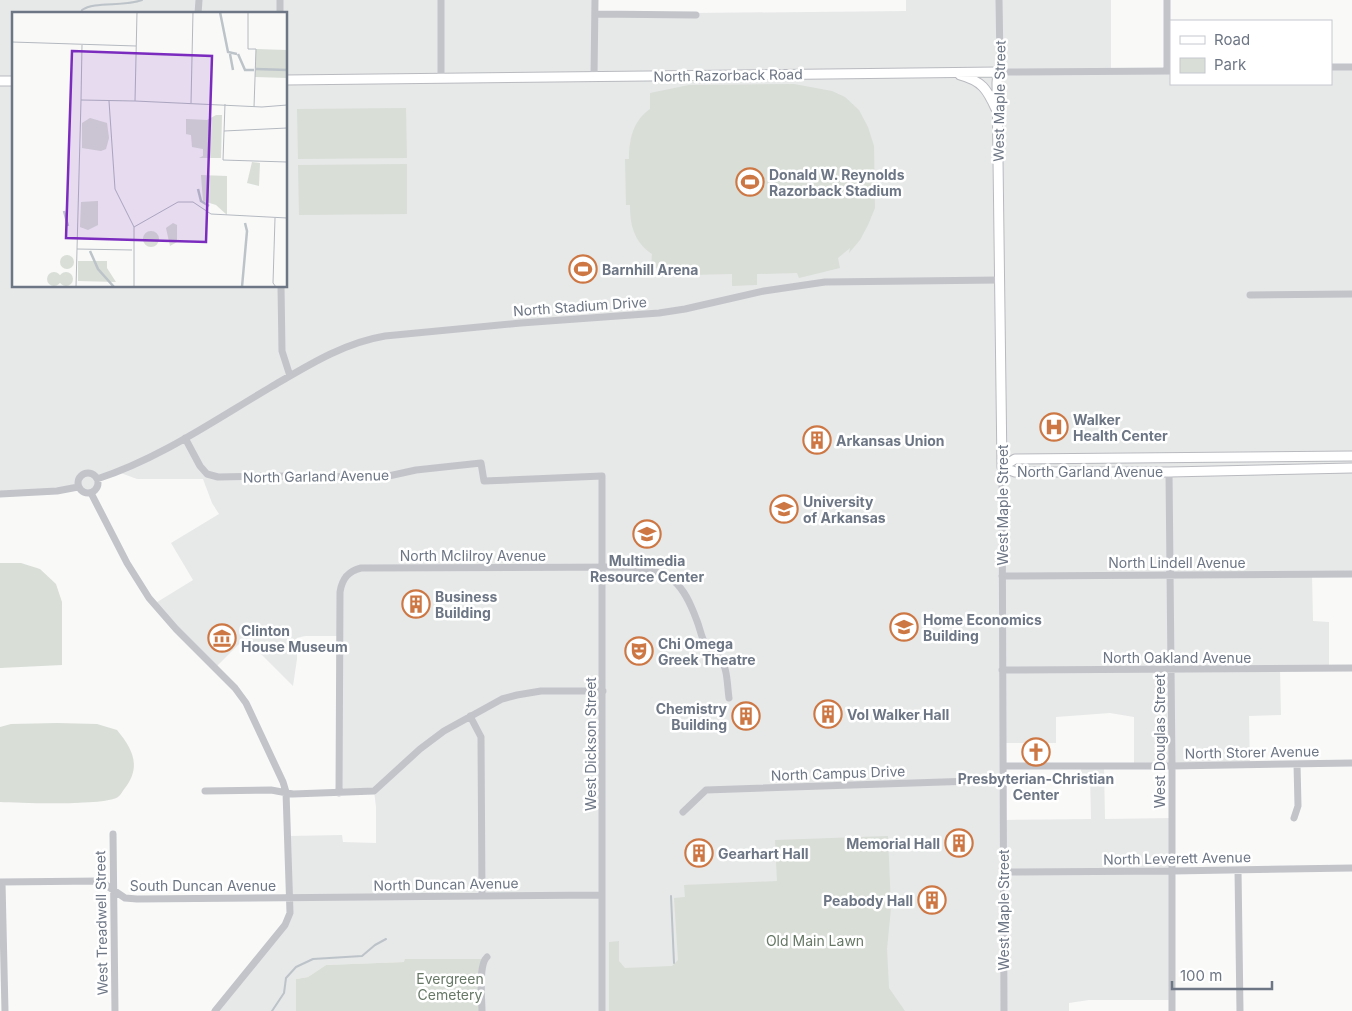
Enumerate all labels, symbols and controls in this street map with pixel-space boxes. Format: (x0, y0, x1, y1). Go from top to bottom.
inset map (12, 12, 288, 288)
legend (1170, 20, 1332, 85)
text: Road (1214, 30, 1250, 49)
street label: West Maple Street (989, 40, 1009, 162)
text: Park (1214, 55, 1247, 74)
street label: North Razorback Road (653, 65, 803, 85)
place label: Donald W. Reynolds Razorback Stadium (769, 166, 905, 199)
sports icon: Donald W. Reynolds Razorback Stadium (735, 167, 765, 197)
sports icon: Barnhill Arena (568, 254, 598, 284)
place label: Barnhill Arena (602, 261, 698, 278)
street label: North Stadium Drive (513, 293, 647, 319)
place label: Walker Health Center (1073, 411, 1168, 444)
hospital icon: Walker Health Center (1039, 412, 1069, 442)
building icon: Arkansas Union (802, 425, 832, 455)
place label: Arkansas Union (836, 432, 945, 449)
street label: West Maple Street (994, 444, 1011, 566)
street label: North Garland Avenue (1017, 463, 1163, 480)
street label: North Garland Avenue (243, 466, 389, 486)
place label: University of Arkansas (803, 493, 886, 526)
school or university icon: University of Arkansas (769, 494, 799, 524)
school or university icon: Multimedia Resource Center (632, 519, 662, 549)
street label: North McIilroy Avenue (400, 547, 546, 564)
place label: Multimedia Resource Center (590, 552, 704, 585)
street label: North Lindell Avenue (1108, 554, 1246, 571)
place label: Business Building (435, 588, 498, 621)
building icon: Business Building (401, 589, 431, 619)
place label: Home Economics Building (923, 611, 1042, 644)
school or university icon: Home Economics Building (889, 612, 919, 642)
place label: Clinton House Museum (241, 622, 348, 655)
museum icon: Clinton House Museum (207, 623, 237, 653)
place label: Chi Omega Greek Theatre (658, 635, 755, 668)
theatre icon: Chi Omega Greek Theatre (624, 636, 654, 666)
street label: North Oakland Avenue (1103, 649, 1251, 666)
street label: West Douglas Street (1151, 673, 1168, 808)
street label: West Dickson Street (582, 677, 599, 811)
building icon: Vol Walker Hall (813, 699, 843, 729)
place label: Chemistry Building (656, 700, 728, 733)
building icon: Chemistry Building (731, 701, 761, 731)
place label: Vol Walker Hall (847, 706, 949, 723)
church icon: Presbyterian-Christian Center (1021, 737, 1051, 767)
street label: North Storer Avenue (1185, 742, 1319, 762)
street label: North Campus Drive (770, 762, 906, 784)
place label: Presbyterian-Christian Center (958, 770, 1114, 803)
building icon: Memorial Hall (944, 828, 974, 858)
place label: Memorial Hall (846, 835, 940, 852)
building icon: Gearhart Hall (684, 838, 714, 868)
place label: Gearhart Hall (718, 845, 808, 862)
street label: North Leverett Avenue (1103, 848, 1251, 868)
street label: West Maple Street (995, 849, 1012, 971)
street label: West Treadwell Street (91, 850, 111, 996)
street label: North Duncan Avenue (373, 874, 519, 894)
street label: South Duncan Avenue (130, 877, 276, 894)
building icon: Peabody Hall (917, 885, 947, 915)
place label: Peabody Hall (823, 892, 913, 909)
park label: Old Main Lawn (766, 932, 864, 949)
scale bar (1172, 958, 1272, 990)
text: 100 m (1180, 966, 1222, 985)
park label: Evergreen Cemetery (416, 970, 484, 1003)

